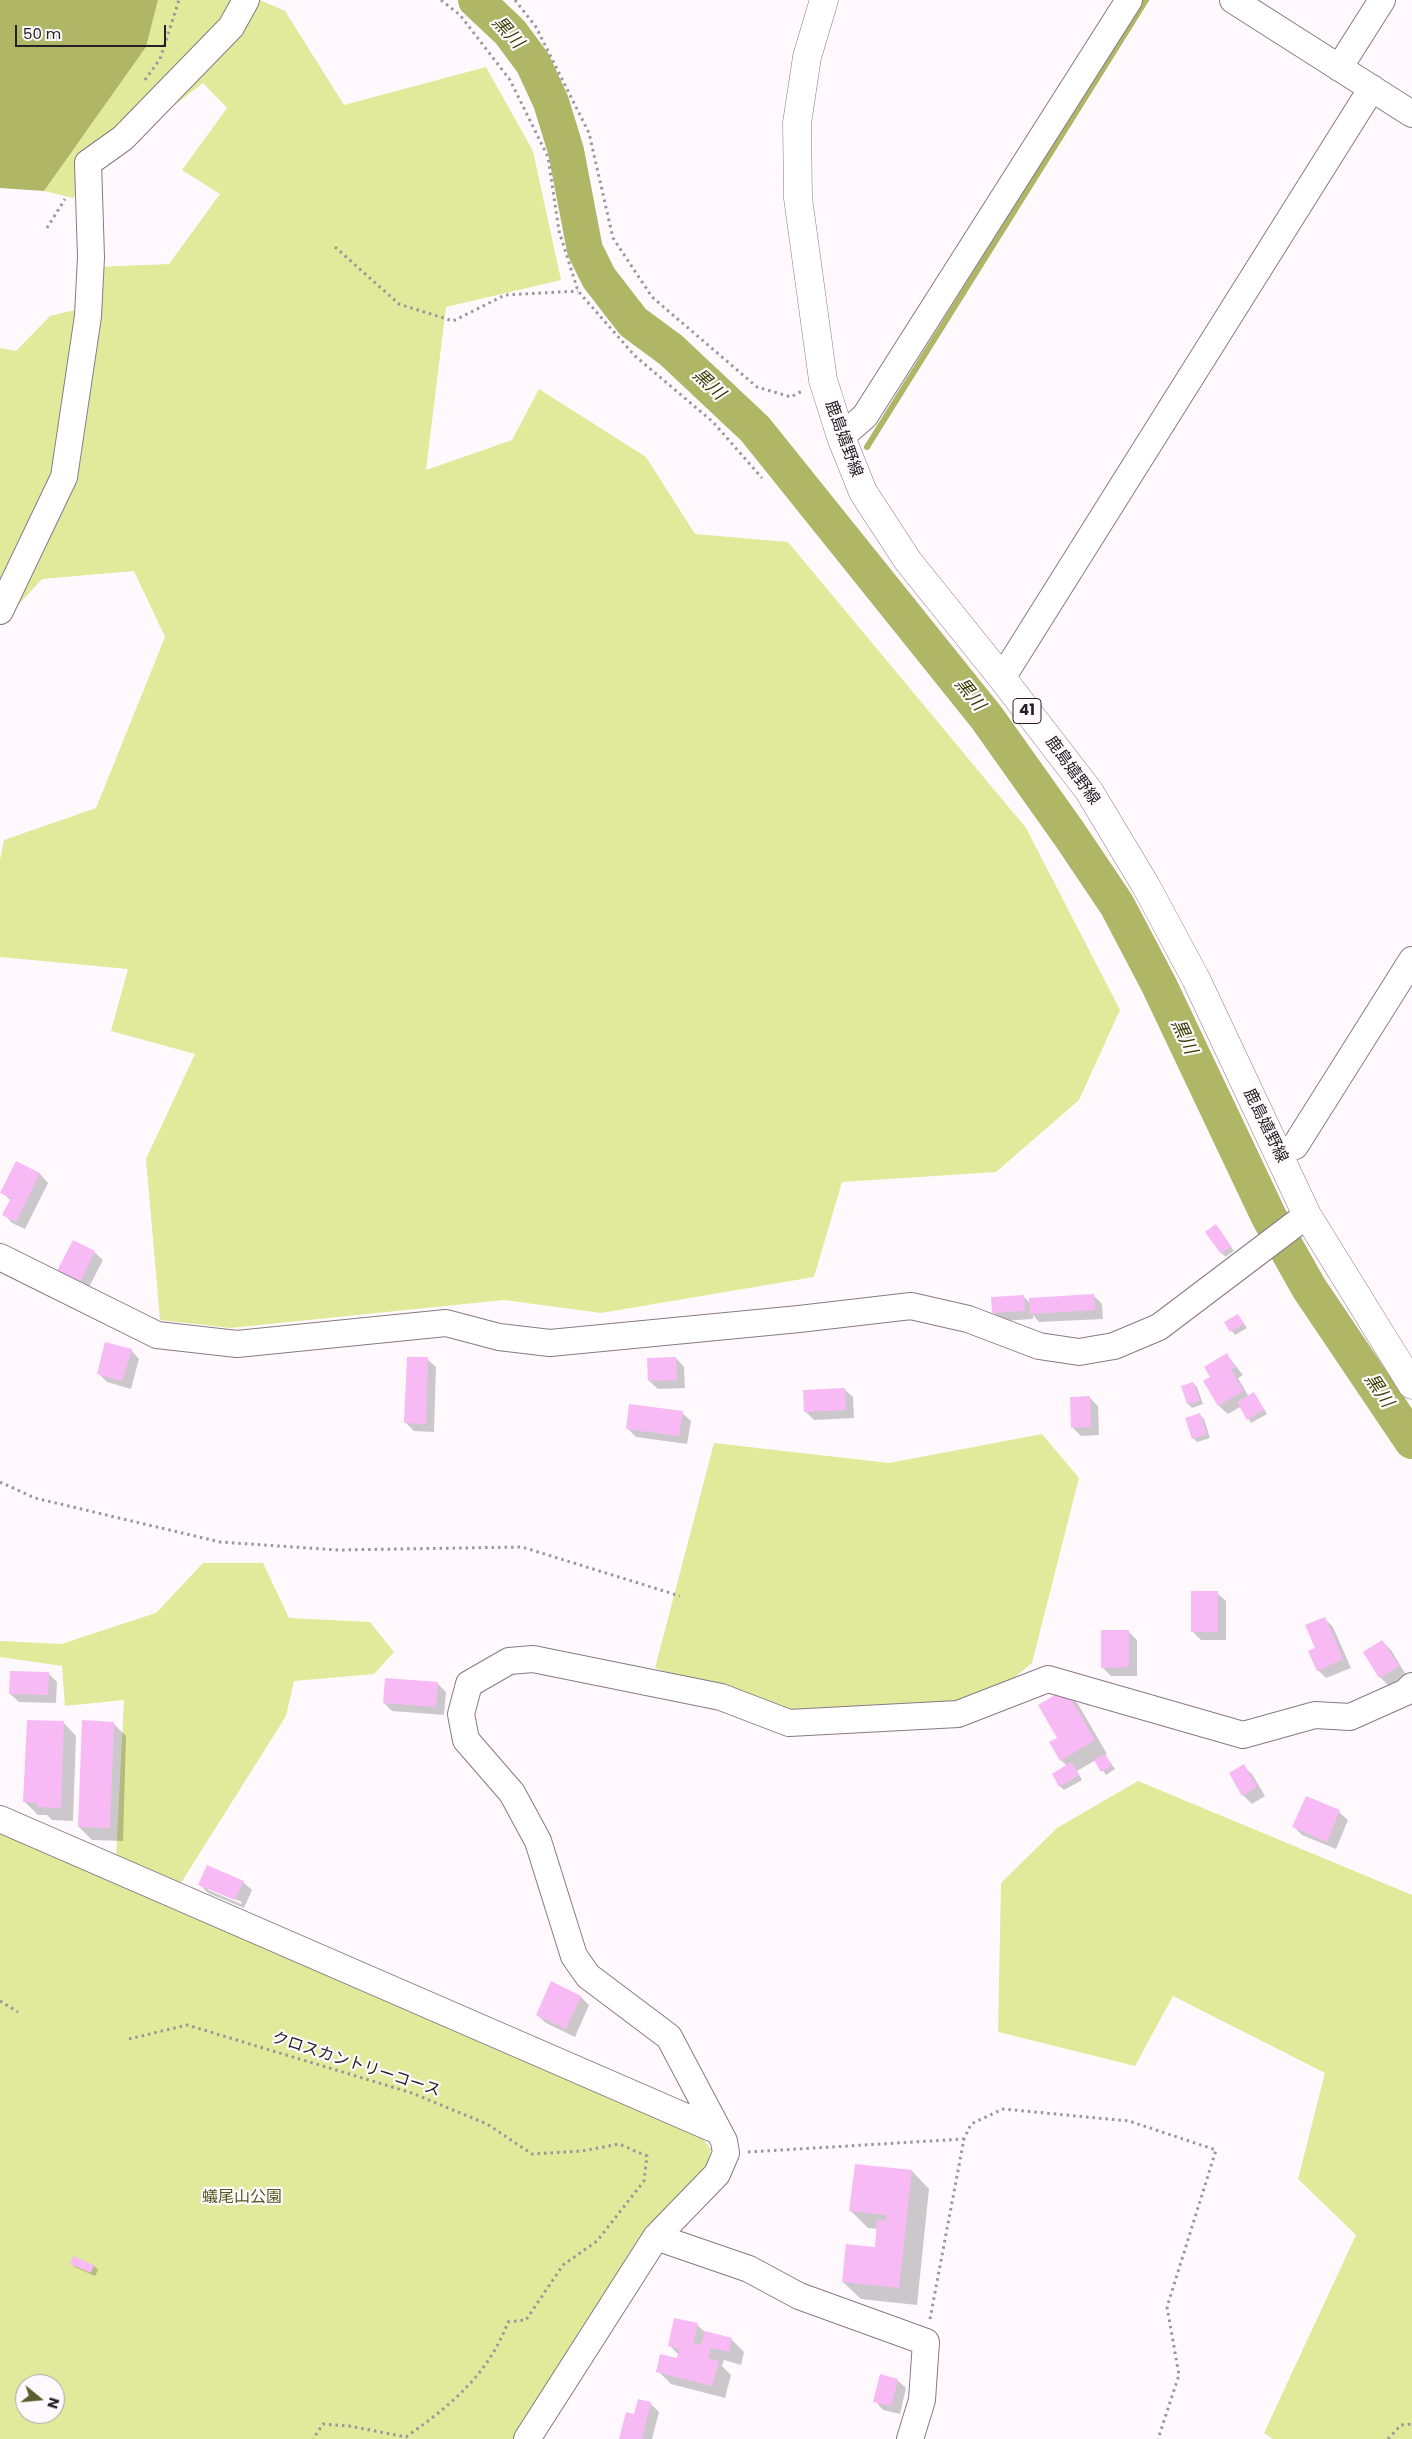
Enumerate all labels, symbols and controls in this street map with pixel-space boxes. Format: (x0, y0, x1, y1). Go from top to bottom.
water label: 黒川 (487, 12, 527, 54)
scale bar (18, 15, 169, 47)
text: 50 m (23, 23, 61, 44)
water label: 黒川 (687, 365, 729, 405)
street label: 鹿島嬉野線 (820, 398, 866, 480)
water label: 黒川 (949, 674, 989, 716)
road number: 41 (1013, 698, 1041, 724)
street label: 鹿島嬉野線 (1041, 733, 1103, 809)
water label: 黒川 (1166, 1016, 1200, 1058)
street label: 鹿島嬉野線 (1239, 1086, 1291, 1166)
water label: 黒川 (1359, 1370, 1397, 1412)
street label: クロスカントリーコース (269, 2029, 443, 2101)
park label: 蟻尾山公園 (202, 2188, 282, 2208)
north arrow (15, 2374, 65, 2424)
text: N (42, 2395, 64, 2411)

